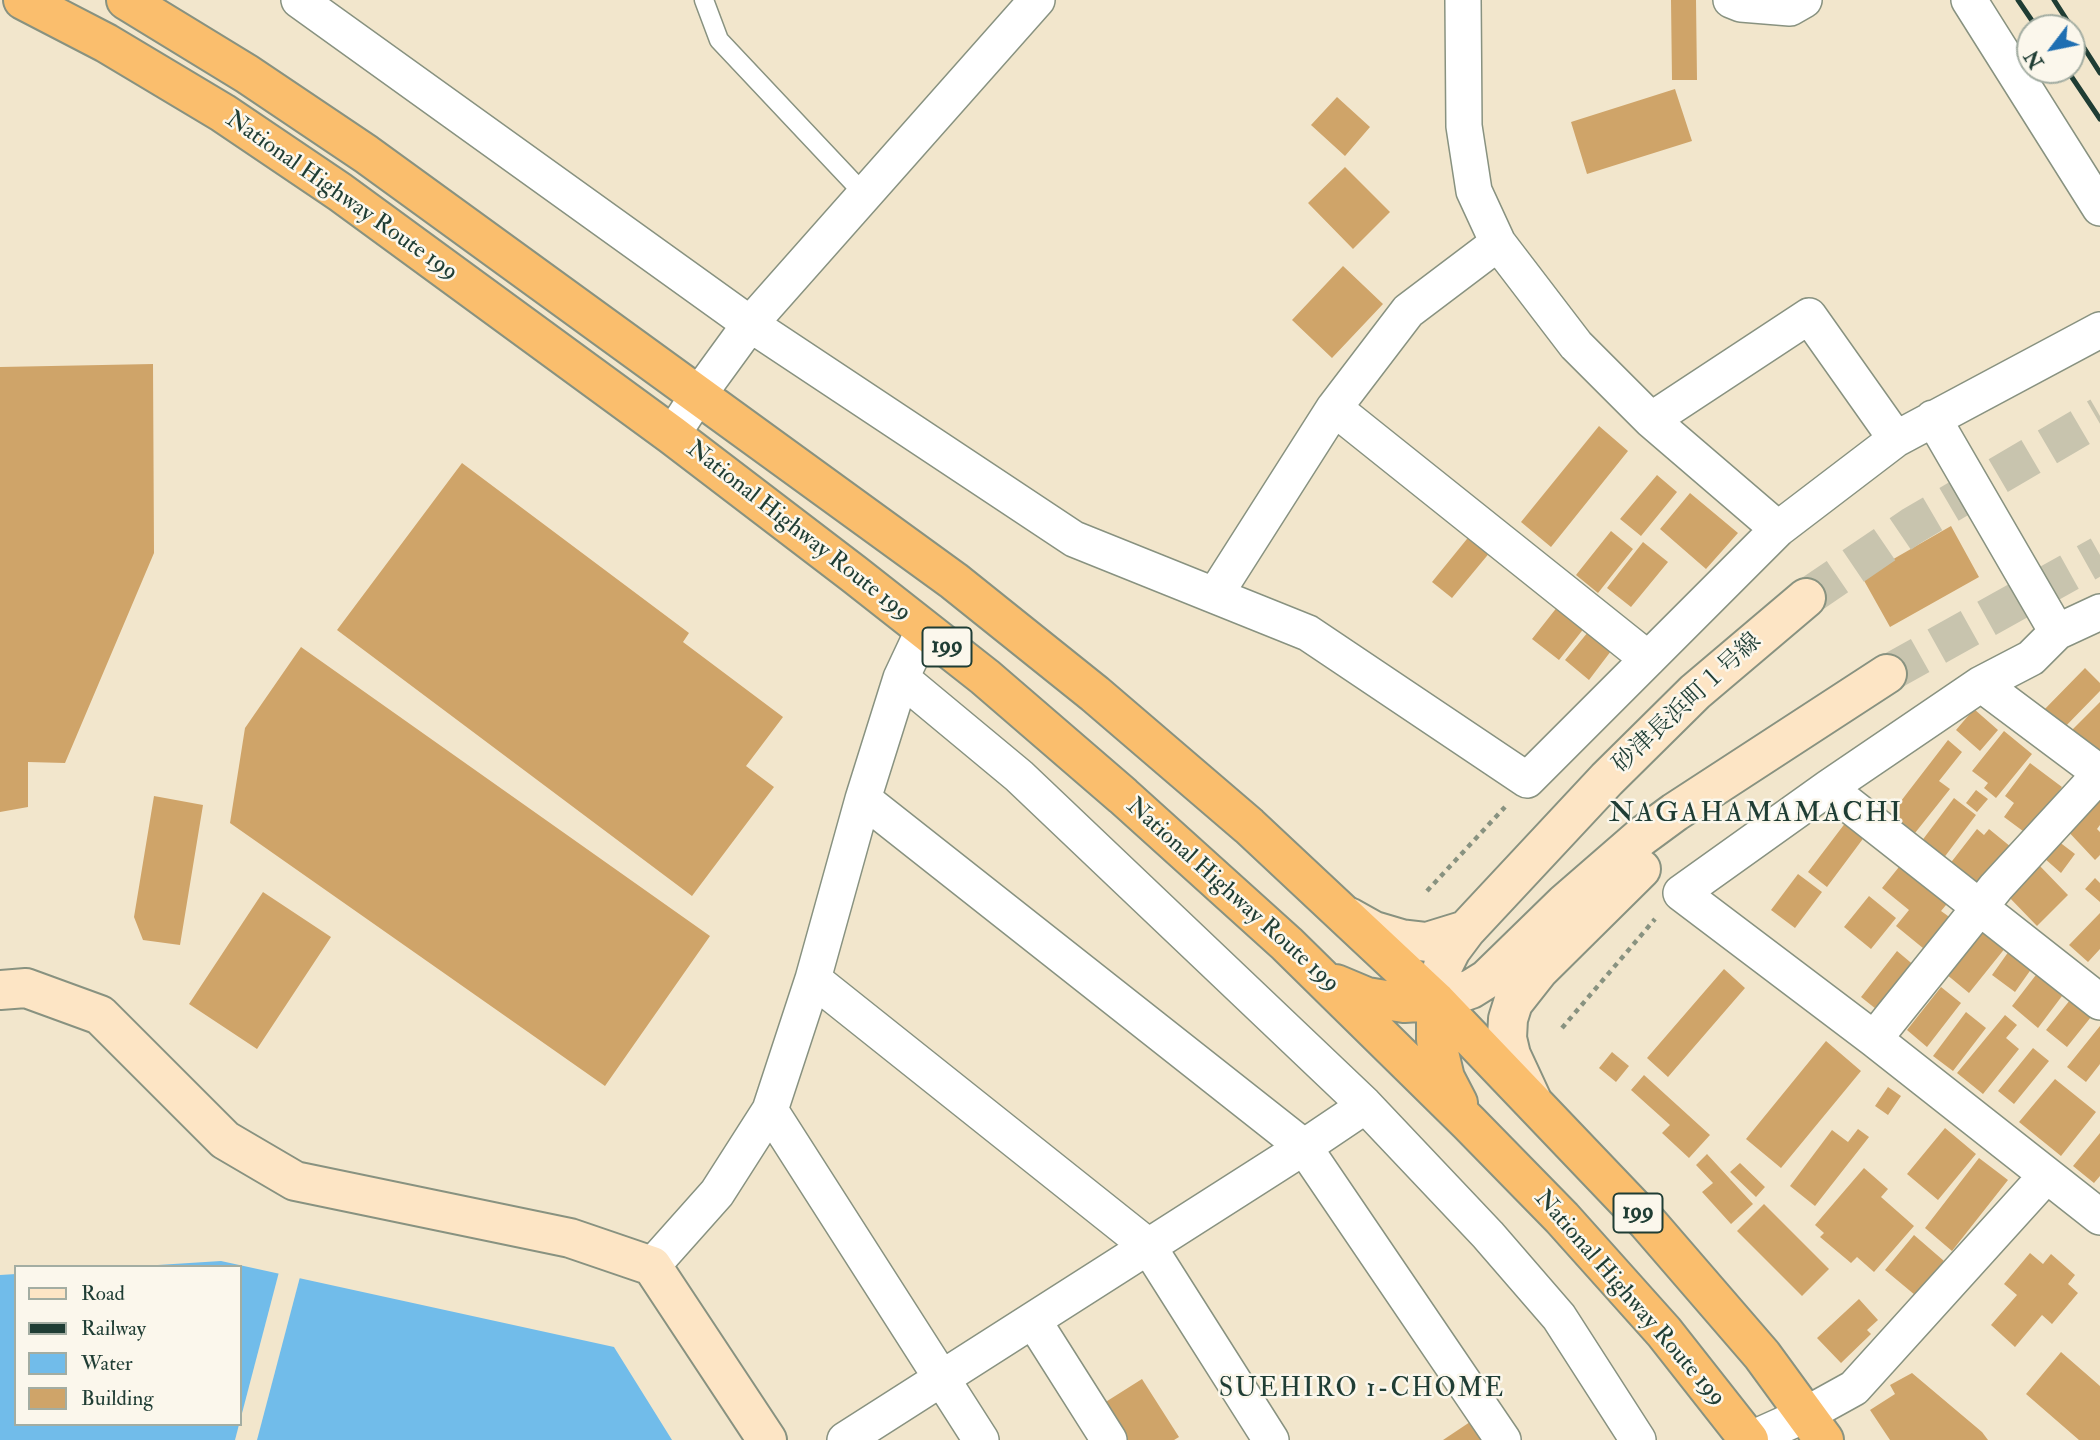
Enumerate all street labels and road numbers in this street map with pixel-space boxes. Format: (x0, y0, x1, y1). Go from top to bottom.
street label: National Highway Route 199 (219, 106, 463, 288)
street label: National Highway Route 199 (680, 435, 916, 629)
road number: 199 (922, 628, 972, 666)
street label: 砂津長浜町１号線 (1608, 628, 1768, 780)
street label: National Highway Route 199 (1120, 793, 1344, 999)
street label: National Highway Route 199 (1527, 1185, 1731, 1413)
road number: 199 (1614, 1194, 1662, 1232)

